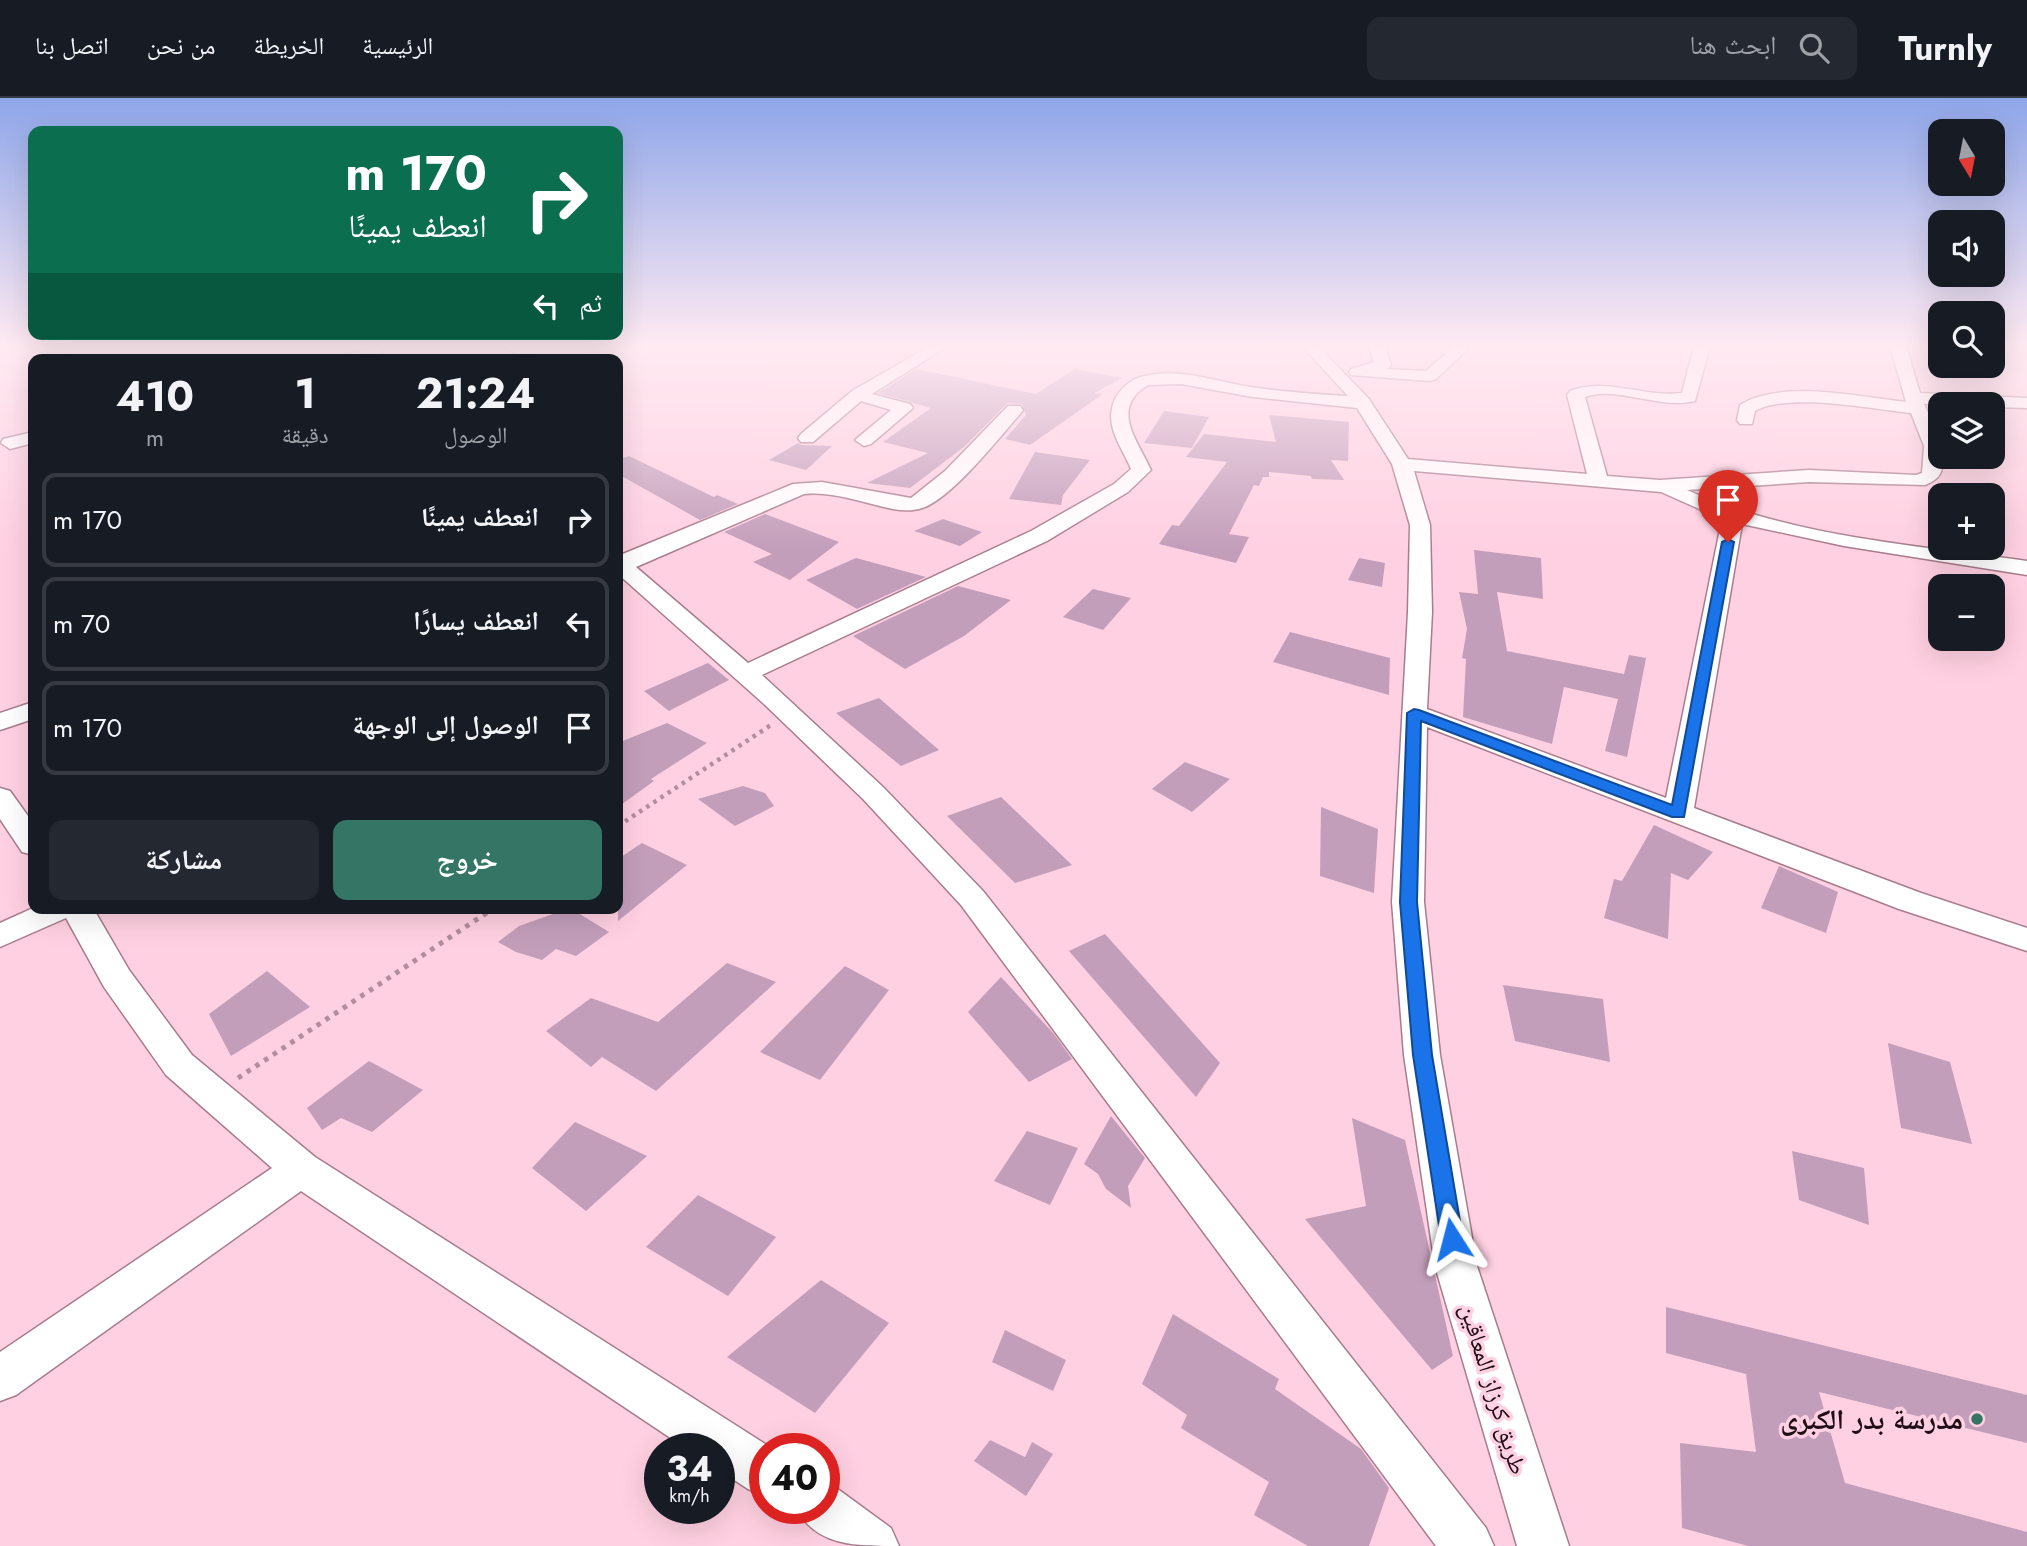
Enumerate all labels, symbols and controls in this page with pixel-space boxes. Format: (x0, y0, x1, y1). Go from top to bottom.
search box (1367, 17, 1857, 80)
text: Turnly (1899, 25, 1992, 72)
text: ابحث هنا (1689, 26, 1777, 64)
text: اتصل بنا (35, 28, 109, 63)
text: من نحن (147, 28, 216, 63)
text: الخريطة (254, 28, 324, 63)
text: الرئيسية (362, 28, 433, 63)
icon: search (1795, 29, 1833, 67)
north arrow (1928, 119, 2006, 196)
map controls (1928, 119, 2005, 651)
text: 170 m (345, 138, 487, 208)
icon: right (511, 154, 602, 245)
text: انعطف يمينًا (348, 203, 487, 249)
button: sound (1928, 210, 2005, 287)
text: ثم (579, 284, 602, 322)
icon: left (527, 287, 565, 325)
button: search (1928, 301, 2005, 378)
text: 1 (294, 363, 316, 424)
text: 21:24 (416, 363, 535, 424)
text: 410 (116, 366, 194, 427)
button: layers (1928, 392, 2005, 469)
text: دقيقة (282, 418, 328, 452)
text: الوصول (444, 418, 508, 452)
text: m (146, 421, 164, 455)
pin (1698, 470, 1758, 542)
icon: arrive (1709, 481, 1747, 519)
button: + (1928, 483, 2005, 560)
text: انعطف يمينًا (421, 498, 539, 536)
text: 170 m (53, 501, 122, 539)
icon: right (560, 501, 598, 539)
button: − (1928, 574, 2005, 651)
text: انعطف يسارًا (413, 602, 539, 640)
text: 70 m (53, 605, 110, 643)
icon: left (560, 605, 598, 643)
text: الوصول إلى الوجهة (352, 706, 539, 744)
text: 170 m (53, 709, 122, 747)
icon: arrive (560, 709, 598, 747)
button: مشاركة (49, 820, 319, 900)
button: خروج (333, 820, 602, 900)
position arrow (1415, 1202, 1489, 1276)
street label: طريق كرزاز المعاقين (1451, 1299, 1537, 1479)
place label: مدرسة بدر الكبرى (1780, 1399, 1963, 1440)
marker: مدرسة بدر الكبرى (1969, 1411, 1985, 1427)
speed limit sign: 40 (749, 1433, 840, 1524)
text: 34 (666, 1444, 713, 1494)
text: km/h (669, 1483, 710, 1509)

